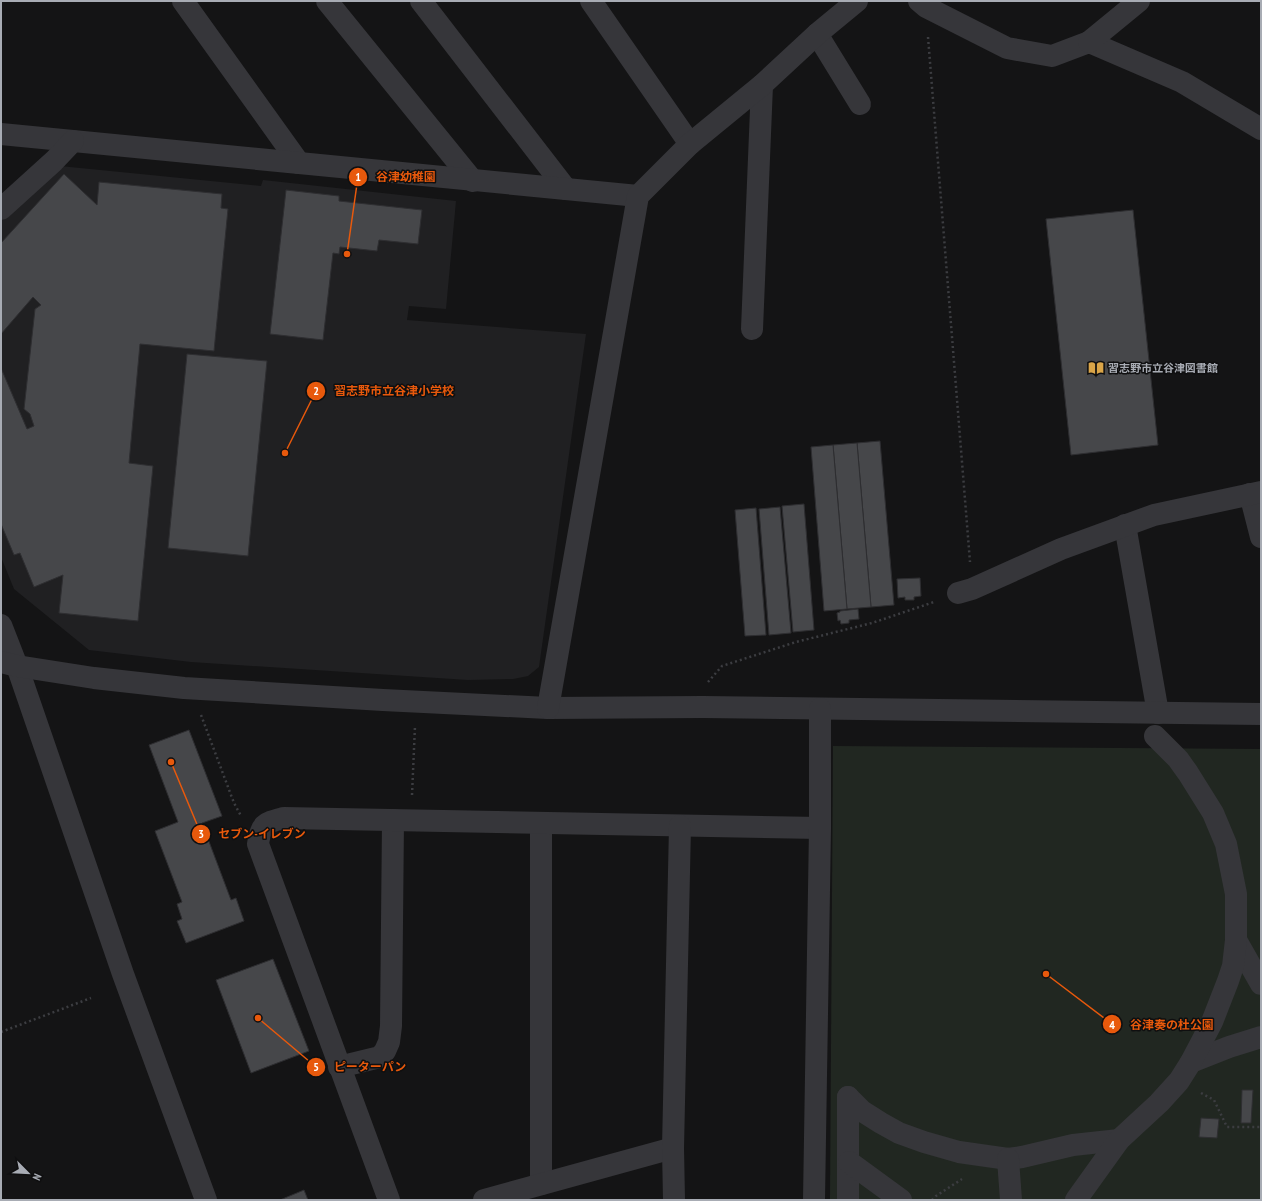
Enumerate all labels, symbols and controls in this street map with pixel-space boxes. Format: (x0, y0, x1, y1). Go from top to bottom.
callout: 谷津幼稚園 (348, 165, 444, 189)
text: 1 (355, 169, 361, 184)
text: 谷津幼稚園 (376, 169, 436, 184)
library icon: 習志野市立谷津図書館 (1087, 359, 1105, 377)
place label: 習志野市立谷津図書館 (1108, 361, 1218, 375)
callout: 習志野市立谷津小学校 (306, 379, 462, 403)
text: 2 (313, 383, 319, 398)
text: 習志野市立谷津小学校 (334, 383, 454, 398)
callout: セブン-イレブン (191, 822, 314, 846)
text: 3 (198, 826, 204, 841)
text: セブン-イレブン (218, 826, 306, 841)
callout: 谷津奏の杜公園 (1102, 1012, 1222, 1036)
text: 4 (1109, 1017, 1115, 1032)
text: 谷津奏の杜公園 (1130, 1017, 1214, 1032)
callout: ピーターパン (306, 1055, 414, 1079)
text: 5 (313, 1059, 319, 1074)
text: ピーターパン (334, 1059, 406, 1074)
north arrow (8, 1153, 48, 1193)
text: N (30, 1172, 45, 1183)

